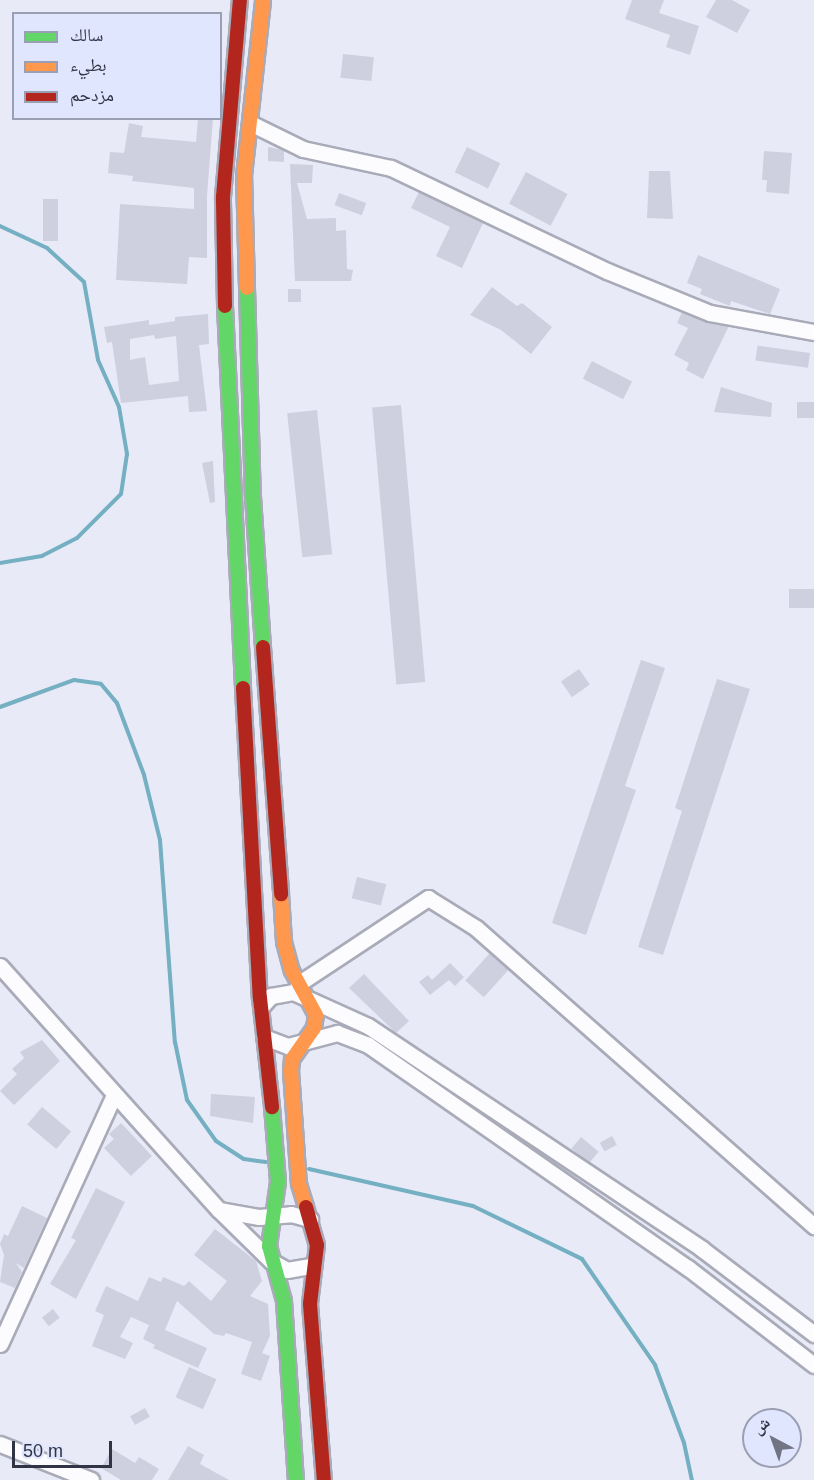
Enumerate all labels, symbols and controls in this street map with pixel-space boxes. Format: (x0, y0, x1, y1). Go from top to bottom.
legend (12, 12, 222, 120)
text: سالك (70, 25, 103, 45)
text: بطيء (70, 55, 107, 75)
text: مزدحم (70, 85, 114, 105)
north arrow (742, 1408, 802, 1468)
text: ش (749, 1414, 773, 1438)
scale bar (15, 1429, 116, 1467)
text: 50 m (23, 1441, 63, 1461)

